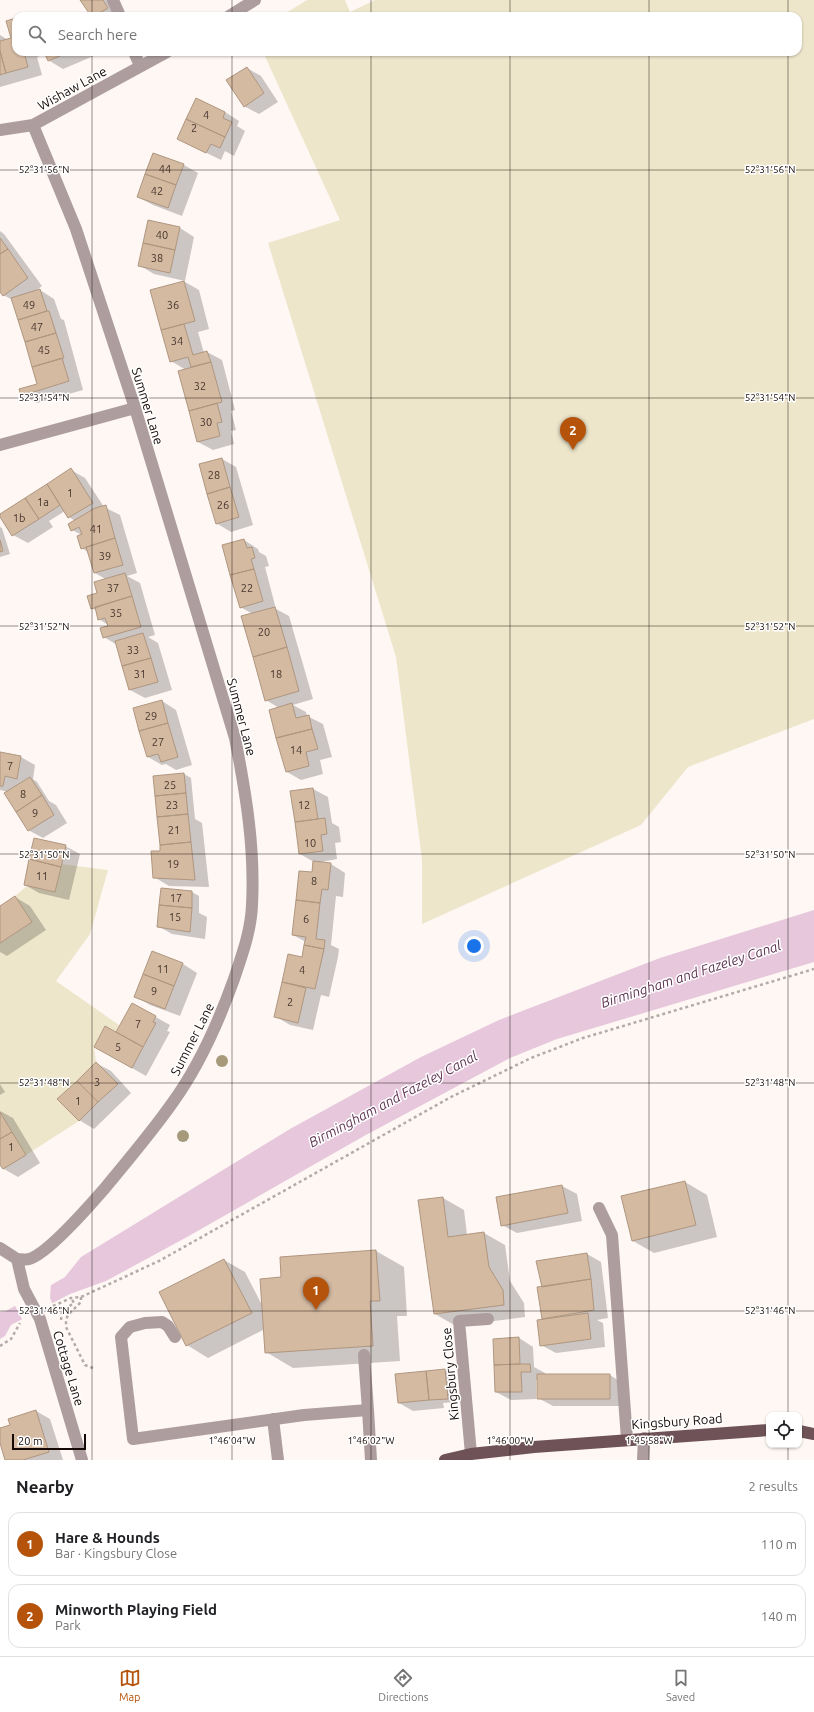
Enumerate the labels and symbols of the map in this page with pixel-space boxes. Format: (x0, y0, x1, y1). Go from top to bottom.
street label: Wishaw Lane (35, 63, 109, 113)
house number: 4 (203, 109, 209, 121)
house number: 2 (191, 122, 197, 134)
house number: 44 (159, 163, 171, 175)
text: 52°31'56"N (19, 164, 69, 175)
text: 52°31'56"N (745, 164, 795, 175)
house number: 42 (151, 185, 163, 197)
house number: 40 (156, 229, 168, 241)
house number: 38 (151, 252, 163, 264)
house number: 49 (23, 299, 35, 311)
house number: 36 (167, 299, 179, 311)
house number: 47 (31, 321, 43, 333)
house number: 34 (171, 335, 183, 347)
house number: 45 (38, 344, 50, 356)
street label: Summer Lane (130, 366, 166, 446)
house number: 32 (194, 380, 206, 392)
text: 52°31'54"N (19, 392, 69, 403)
text: 52°31'54"N (745, 392, 795, 403)
house number: 30 (200, 416, 212, 428)
pin: 2 (560, 417, 586, 450)
house number: 28 (208, 469, 220, 481)
house number: 1 (67, 487, 73, 499)
house number: 1a (37, 496, 49, 508)
house number: 26 (217, 499, 229, 511)
house number: 1b (13, 512, 25, 524)
house number: 41 (90, 523, 102, 535)
house number: 39 (99, 550, 111, 562)
house number: 37 (107, 582, 119, 594)
house number: 22 (241, 582, 253, 594)
house number: 35 (110, 607, 122, 619)
text: 52°31'52"N (19, 621, 69, 632)
text: 52°31'52"N (745, 621, 795, 632)
house number: 20 (258, 626, 270, 638)
house number: 33 (127, 644, 139, 656)
house number: 31 (134, 668, 146, 680)
house number: 18 (270, 668, 282, 680)
street label: Summer Lane (225, 677, 259, 757)
house number: 29 (145, 710, 157, 722)
house number: 27 (152, 736, 164, 748)
house number: 14 (290, 744, 302, 756)
house number: 7 (7, 760, 13, 772)
house number: 25 (164, 779, 176, 791)
house number: 8 (20, 788, 26, 800)
house number: 23 (166, 799, 178, 811)
house number: 12 (298, 799, 310, 811)
house number: 9 (32, 807, 38, 819)
house number: 21 (168, 824, 180, 836)
house number: 10 (304, 837, 316, 849)
text: 52°31'50"N (19, 849, 69, 860)
text: 52°31'50"N (745, 849, 795, 860)
house number: 19 (167, 858, 179, 870)
house number: 11 (36, 870, 48, 882)
house number: 8 (311, 875, 317, 887)
house number: 17 (170, 892, 182, 904)
house number: 15 (169, 911, 181, 923)
house number: 6 (303, 913, 309, 925)
your location (464, 936, 484, 956)
water label: Birmingham and Fazeley Canal (599, 937, 783, 1011)
house number: 11 (157, 963, 169, 975)
house number: 4 (299, 964, 305, 976)
house number: 9 (151, 985, 157, 997)
house number: 2 (287, 996, 293, 1008)
street label: Summer Lane (168, 1000, 216, 1078)
house number: 7 (135, 1018, 141, 1030)
house number: 5 (115, 1041, 121, 1053)
water label: Birmingham and Fazeley Canal (306, 1048, 480, 1150)
house number: 3 (94, 1076, 100, 1088)
text: 52°31'48"N (19, 1077, 69, 1088)
text: 52°31'48"N (745, 1077, 795, 1088)
house number: 1 (75, 1095, 81, 1107)
house number: 1 (8, 1141, 14, 1153)
pin: 1 (303, 1277, 329, 1310)
text: 52°31'46"N (19, 1305, 69, 1316)
text: 52°31'46"N (745, 1305, 795, 1316)
street label: Kingsbury Close (439, 1327, 461, 1421)
street label: Cottage Lane (51, 1329, 87, 1407)
street label: Kingsbury Road (631, 1411, 723, 1431)
scale bar (12, 1432, 86, 1451)
text: 1°46'04"W (208, 1435, 256, 1446)
text: 1°46'02"W (347, 1435, 395, 1446)
text: 1°46'00"W (486, 1435, 534, 1446)
text: 1°45'58"W (625, 1435, 673, 1446)

